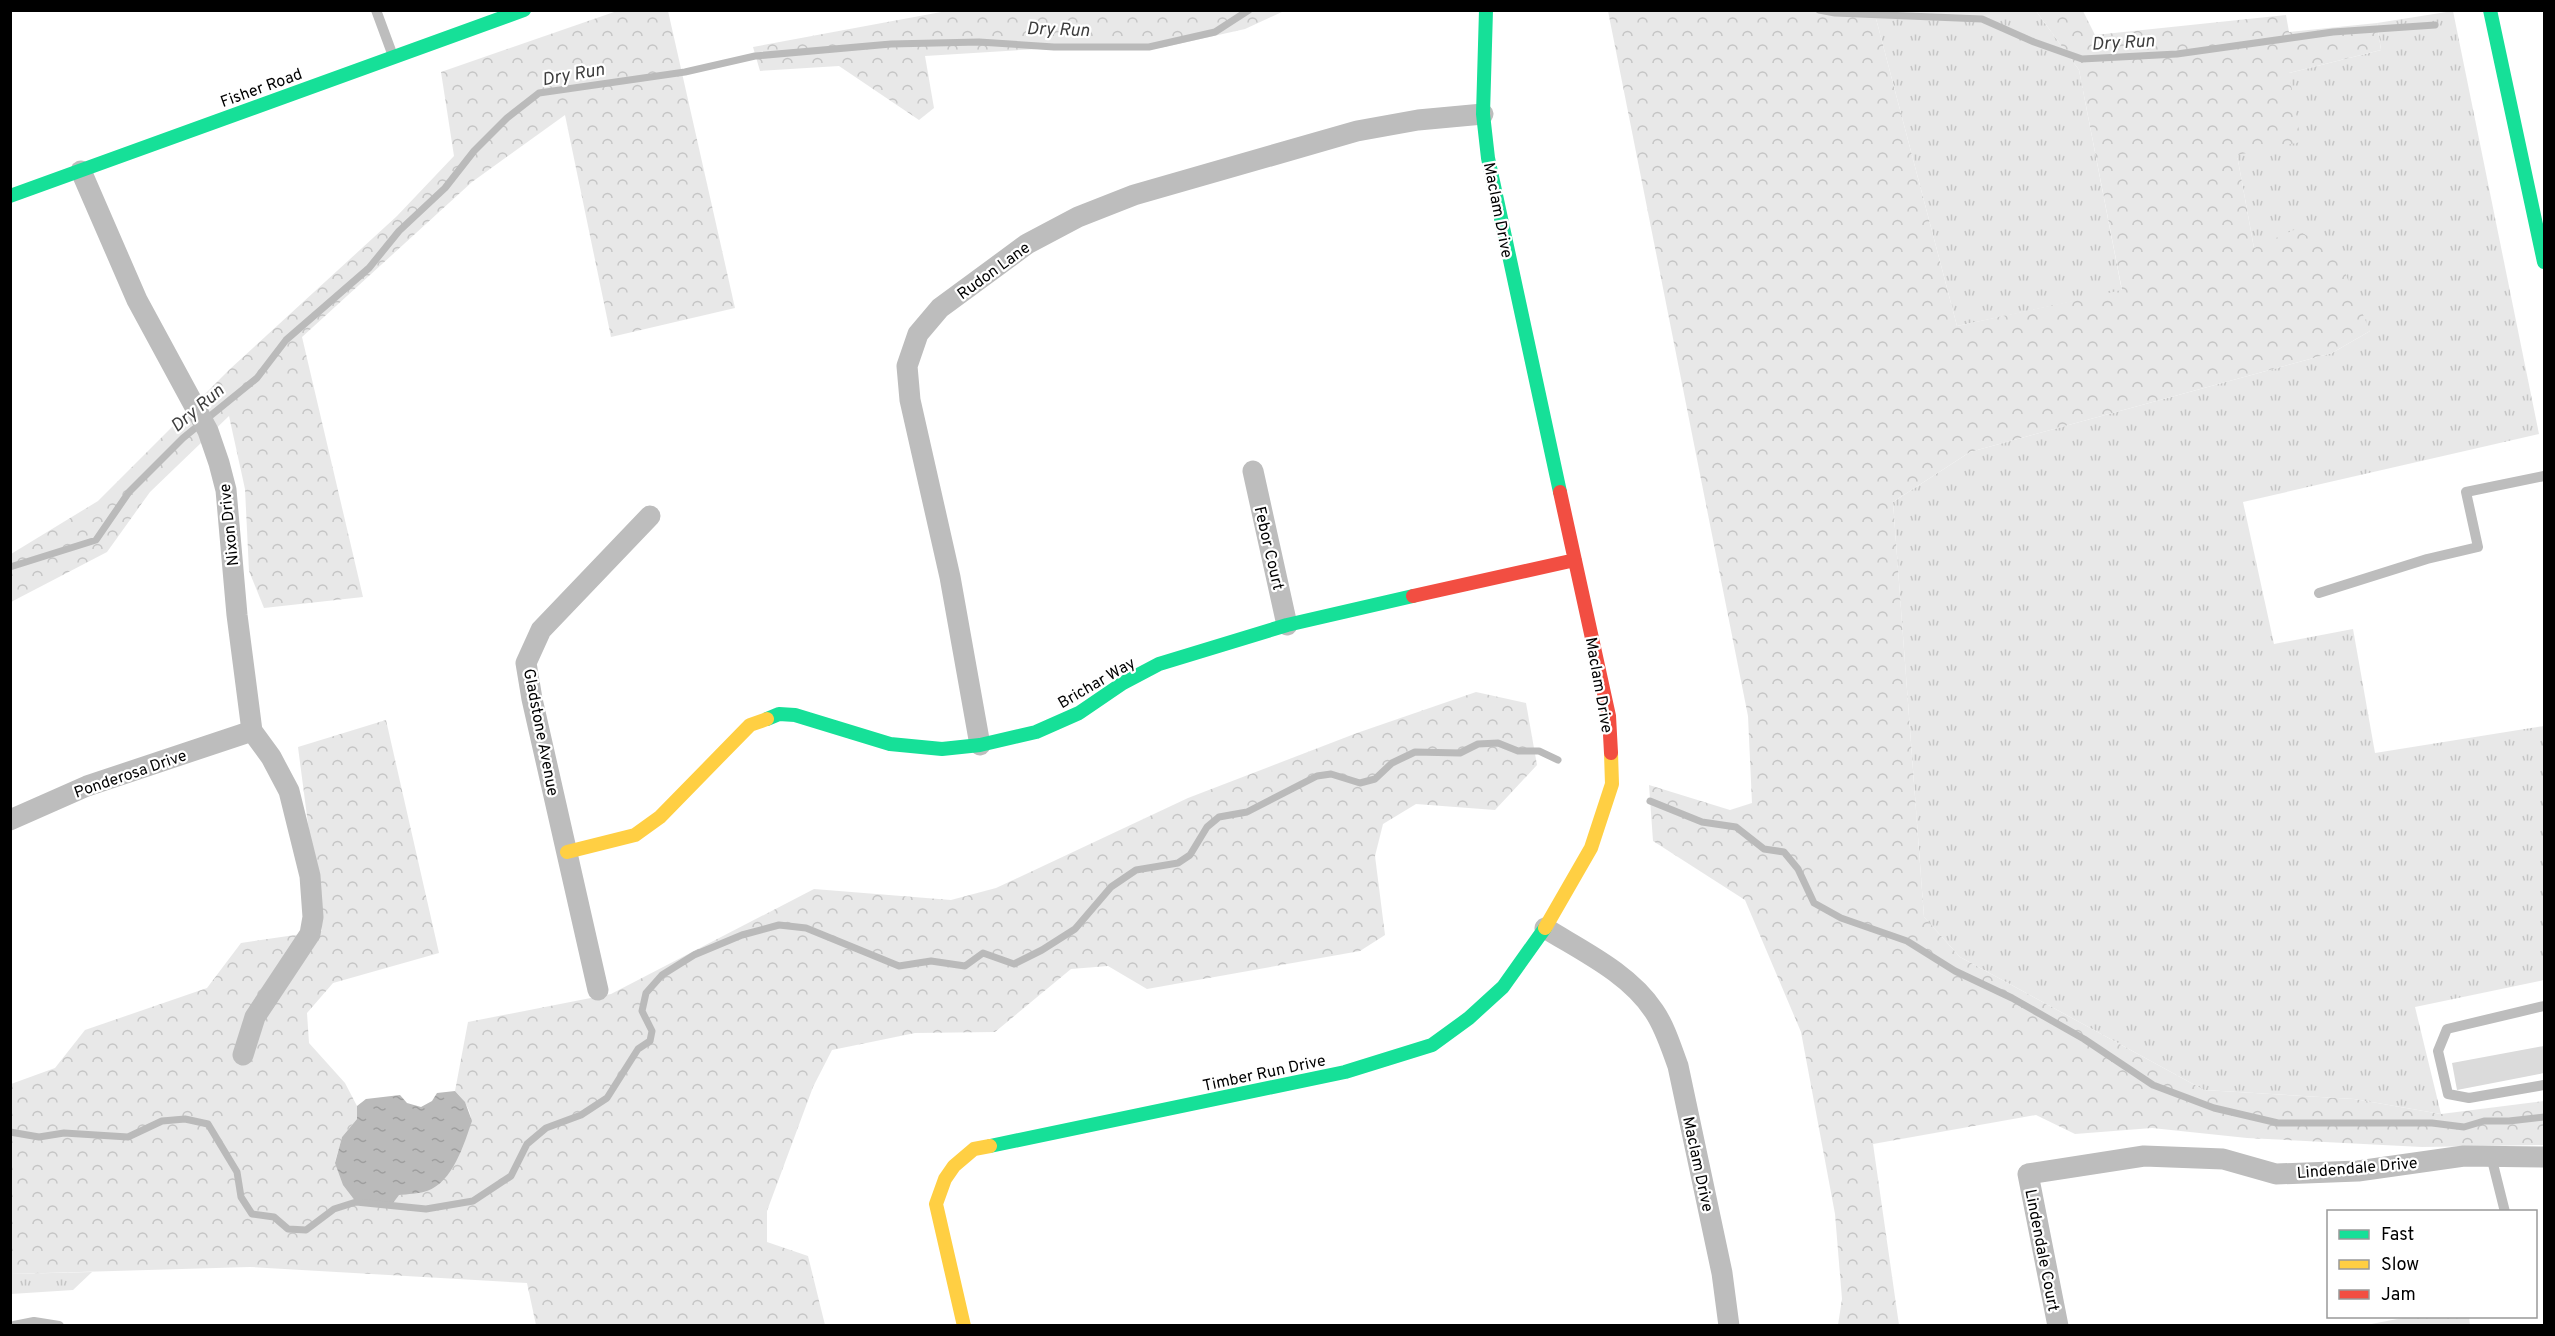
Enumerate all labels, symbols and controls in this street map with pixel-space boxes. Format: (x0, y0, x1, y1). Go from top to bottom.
water label: Dry Run (1026, 18, 1090, 43)
water label: Dry Run (2091, 30, 2155, 57)
water label: Dry Run (540, 59, 607, 92)
street label: Fisher Road (218, 65, 305, 113)
street label: Maclam Drive (1478, 161, 1516, 260)
street label: Rudon Lane (954, 238, 1035, 305)
water label: Dry Run (166, 380, 230, 438)
street label: Nixon Drive (216, 483, 244, 567)
street label: Febor Court (1249, 505, 1287, 592)
street label: Maclam Drive (1580, 636, 1616, 735)
street label: Brichar Way (1055, 654, 1139, 714)
street label: Gladstone Avenue (518, 667, 562, 798)
street label: Ponderosa Drive (72, 746, 190, 804)
street label: Timber Run Drive (1201, 1051, 1328, 1097)
street label: Maclam Drive (1677, 1115, 1717, 1214)
street label: Lindendale Drive (2296, 1154, 2418, 1184)
street label: Lindendale Court (2019, 1187, 2063, 1313)
legend (2327, 1210, 2537, 1318)
text: Fast (2381, 1224, 2414, 1247)
text: Slow (2381, 1254, 2419, 1277)
text: Jam (2381, 1284, 2416, 1307)

